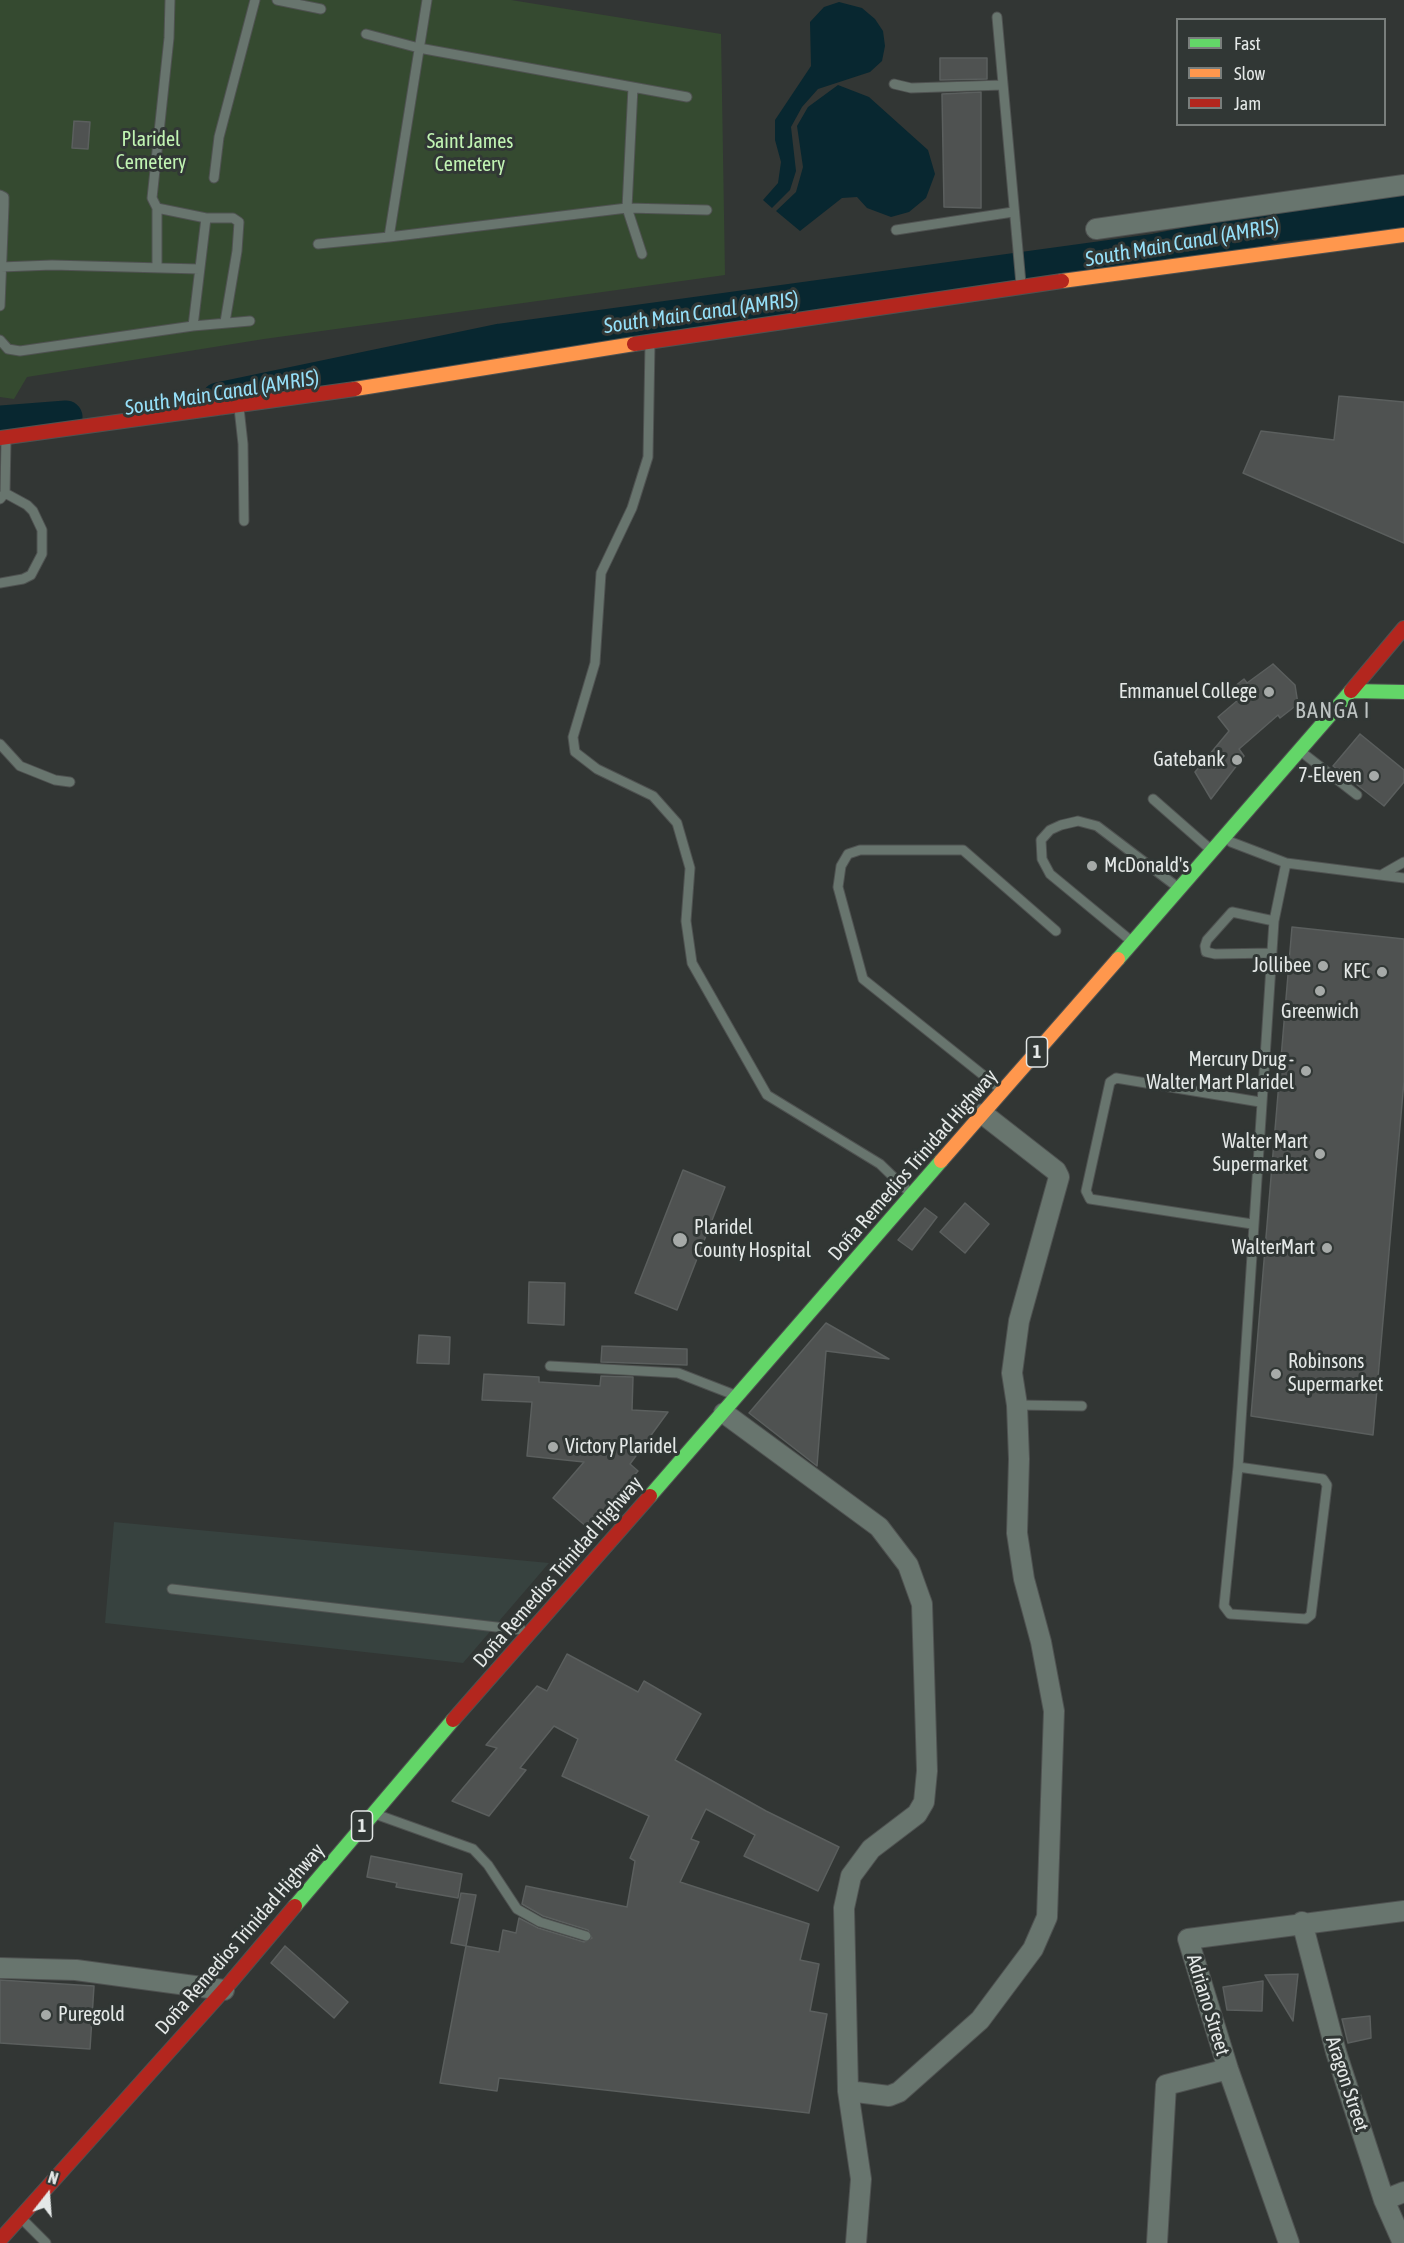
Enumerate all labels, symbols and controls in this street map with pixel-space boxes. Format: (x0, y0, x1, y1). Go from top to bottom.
legend (1176, 18, 1386, 126)
text: Fast (1234, 33, 1261, 54)
text: Slow (1234, 63, 1265, 84)
text: Jam (1234, 93, 1261, 114)
park label: Plaridel Cemetery (116, 128, 186, 175)
park label: Saint James Cemetery (427, 130, 513, 177)
water label: South Main Canal (AMRIS) (1083, 214, 1281, 272)
water label: South Main Canal (AMRIS) (602, 287, 800, 339)
water label: South Main Canal (AMRIS) (123, 365, 321, 421)
place label: Emmanuel College (1119, 680, 1257, 704)
marker: Emmanuel College (1262, 685, 1276, 699)
district label: BANGA I (1295, 698, 1371, 724)
place label: Gatebank (1153, 748, 1225, 772)
marker: Gatebank (1230, 753, 1244, 767)
place label: 7-Eleven (1298, 764, 1362, 788)
marker: 7-Eleven (1367, 769, 1381, 783)
place label: McDonald's (1104, 854, 1189, 878)
marker: McDonald's (1085, 859, 1099, 873)
place label: Jollibee (1252, 954, 1311, 978)
marker: Jollibee (1316, 959, 1330, 973)
place label: KFC (1343, 960, 1370, 984)
marker: KFC (1375, 965, 1389, 979)
marker: Greenwich (1313, 984, 1327, 998)
place label: Greenwich (1281, 1000, 1359, 1024)
road number: 1 (1026, 1037, 1048, 1067)
place label: Mercury Drug - Walter Mart Plaridel (1147, 1048, 1294, 1095)
marker: Mercury Drug - Walter Mart Plaridel (1299, 1064, 1313, 1078)
street label: Doña Remedios Trinidad Highway (823, 1065, 1003, 1265)
place label: Walter Mart Supermarket (1213, 1130, 1308, 1177)
marker: Walter Mart Supermarket (1313, 1147, 1327, 1161)
place label: Plaridel County Hospital (694, 1216, 811, 1263)
marker: Plaridel County Hospital (671, 1231, 689, 1249)
place label: WalterMart (1232, 1236, 1315, 1260)
marker: WalterMart (1320, 1241, 1334, 1255)
place label: Robinsons Supermarket (1288, 1350, 1383, 1397)
marker: Robinsons Supermarket (1269, 1367, 1283, 1381)
place label: Victory Plaridel (565, 1435, 677, 1459)
marker: Victory Plaridel (546, 1440, 560, 1454)
street label: Doña Remedios Trinidad Highway (468, 1472, 648, 1672)
road number: 1 (352, 1811, 372, 1841)
street label: Doña Remedios Trinidad Highway (150, 1839, 330, 2039)
street label: Adriano Street (1181, 1951, 1235, 2059)
place label: Puregold (58, 2003, 125, 2027)
marker: Puregold (39, 2008, 53, 2022)
street label: Aragon Street (1320, 2033, 1374, 2135)
north arrow (18, 2165, 78, 2225)
text: N (46, 2168, 60, 2188)

